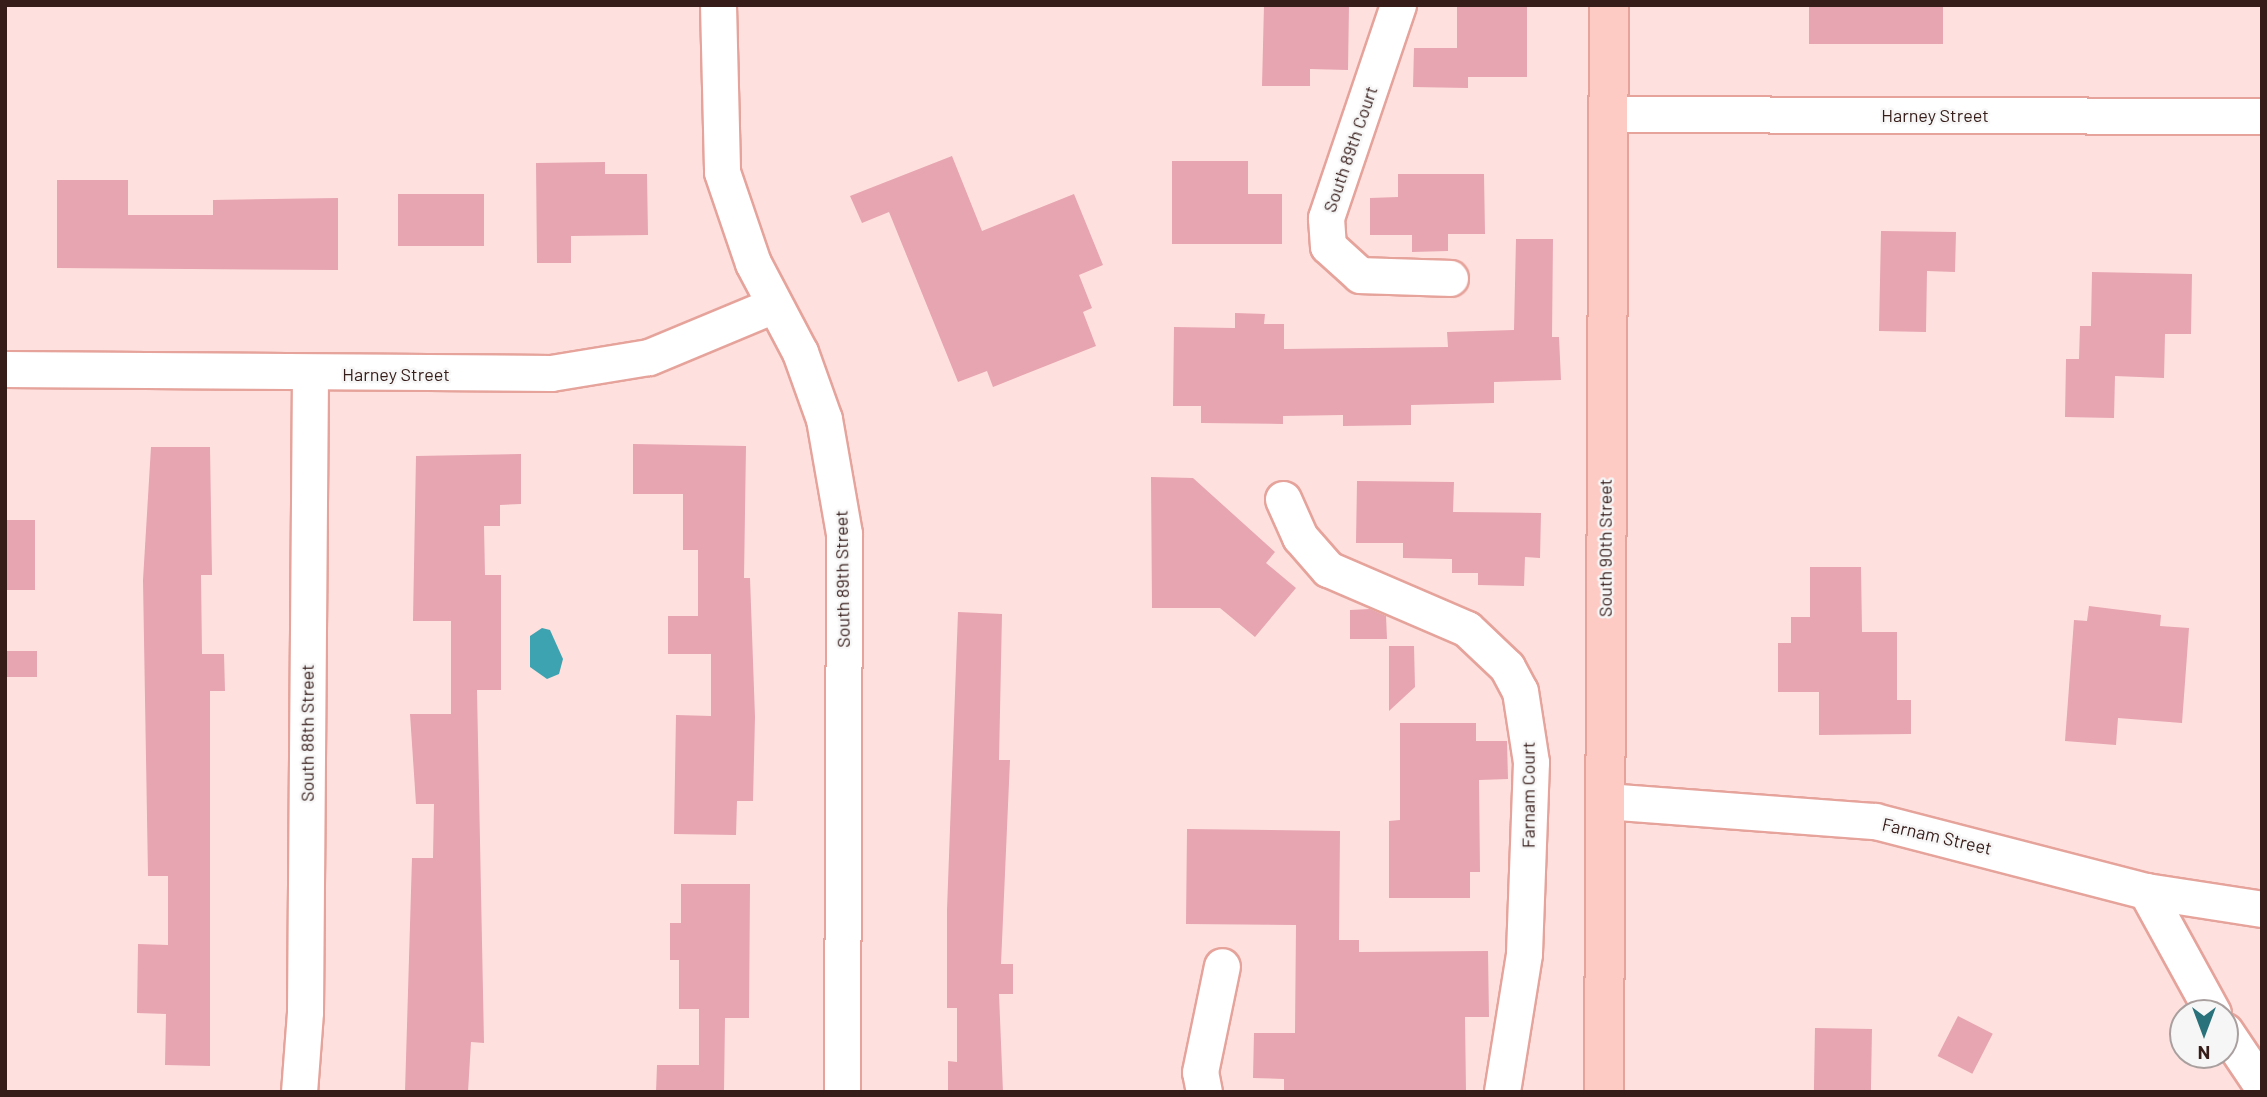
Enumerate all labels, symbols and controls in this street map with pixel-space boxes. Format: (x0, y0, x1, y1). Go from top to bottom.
street label: South 89th Court (1318, 83, 1382, 215)
street label: Harney Street (1881, 104, 1989, 126)
street label: Harney Street (342, 363, 450, 385)
street label: South 90th Street (1594, 479, 1616, 617)
street label: South 89th Street (830, 510, 854, 648)
street label: South 88th Street (296, 664, 318, 802)
street label: Farnam Court (1517, 742, 1539, 848)
street label: Farnam Street (1880, 813, 1994, 859)
north arrow (2169, 999, 2239, 1069)
text: N (2198, 1042, 2210, 1065)

